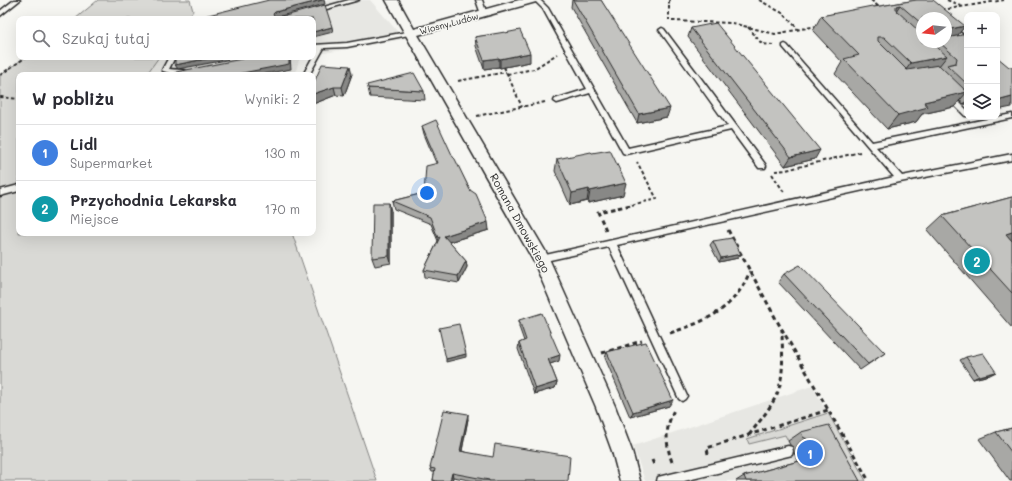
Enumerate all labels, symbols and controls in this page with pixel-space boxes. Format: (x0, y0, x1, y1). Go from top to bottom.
street label: Wiosny Ludów (418, 10, 480, 37)
north arrow (916, 12, 952, 48)
map controls (964, 12, 1000, 120)
button: + (964, 12, 1000, 48)
search box (16, 16, 316, 60)
icon: search (30, 27, 52, 49)
text: Szukaj tutaj (62, 28, 150, 48)
button: − (964, 48, 1000, 84)
button: layers (964, 84, 1000, 120)
text: W pobliżu (32, 87, 114, 109)
text: Wyniki: 2 (244, 90, 300, 107)
text: Lidl (70, 134, 97, 154)
text: 1 (42, 144, 48, 161)
text: 130 m (264, 144, 300, 161)
text: Supermarket (70, 154, 153, 171)
street label: Romana Dmowskiego (487, 170, 554, 275)
your location (417, 183, 437, 203)
text: Przychodnia Lekarska (70, 190, 237, 210)
text: 2 (41, 200, 49, 217)
text: 170 m (264, 200, 300, 217)
text: Miejsce (70, 210, 119, 227)
pin: 2 (964, 246, 990, 276)
pin: 1 (797, 438, 823, 468)

